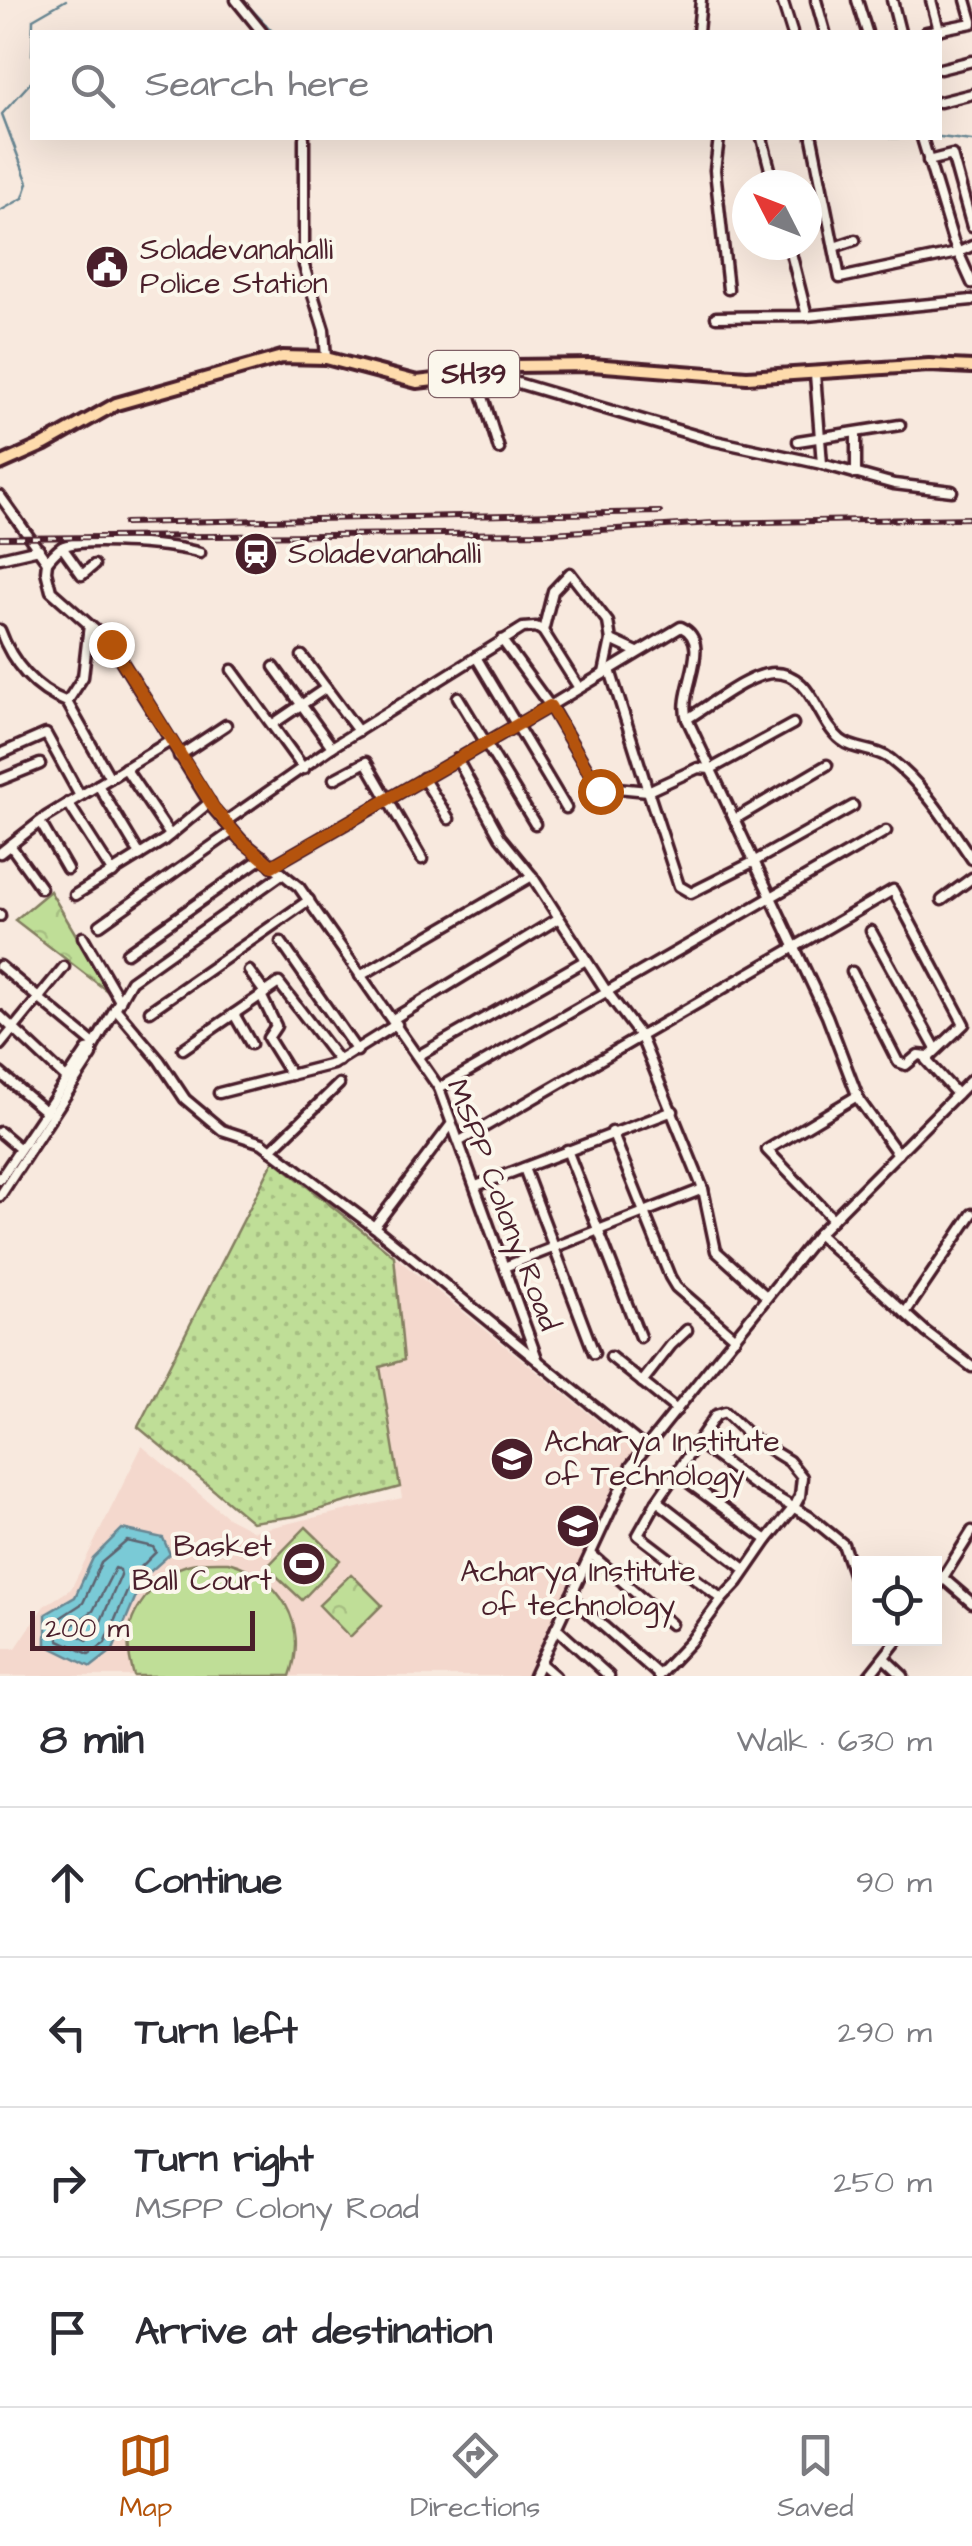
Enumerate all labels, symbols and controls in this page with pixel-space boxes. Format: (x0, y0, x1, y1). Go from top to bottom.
search box (30, 30, 942, 140)
icon: search (65, 58, 120, 113)
text: Search here (145, 59, 369, 111)
north arrow (732, 170, 822, 260)
place label: Soladevanahalli Police Station (140, 229, 333, 305)
public building icon: Soladevanahalli Police Station (84, 244, 130, 290)
road number: SH39 (429, 351, 519, 397)
station icon: Soladevanahalli (233, 531, 279, 577)
place label: Soladevanahalli (288, 533, 481, 575)
route end (89, 622, 135, 668)
route start (578, 769, 624, 815)
street label: MSPP Colony Road (435, 1073, 570, 1337)
place label: Acharya Institute of Technology (544, 1421, 780, 1498)
school or university icon: Acharya Institute of Technology (489, 1436, 535, 1482)
school or university icon: Acharya Institute of technology (555, 1503, 601, 1549)
place label: Basket Ball Court (132, 1526, 272, 1602)
sports icon: Basket Ball Court (281, 1541, 327, 1587)
place label: Acharya Institute of technology (460, 1551, 696, 1628)
map controls (852, 1556, 942, 1646)
button: locate (852, 1556, 942, 1646)
scale bar (30, 1606, 255, 1650)
text: 200 m (45, 1609, 129, 1648)
text: 8 min (40, 1712, 144, 1770)
text: Walk · 630 m (737, 1719, 932, 1764)
icon: ahead (40, 1855, 95, 1910)
text: Continue (135, 1856, 282, 1908)
text: 90 m (856, 1860, 932, 1905)
icon: left (40, 2005, 95, 2060)
text: Turn left (135, 2006, 298, 2058)
text: 290 m (838, 2010, 932, 2055)
text: Turn right (135, 2134, 314, 2186)
icon: right (40, 2155, 95, 2210)
text: 250 m (833, 2160, 932, 2205)
text: MSPP Colony Road (135, 2186, 419, 2231)
icon: arrive (40, 2305, 95, 2360)
text: Arrive at destination (135, 2306, 492, 2358)
tab: Map (118, 2428, 173, 2527)
tab: Directions (410, 2428, 540, 2527)
tab: Saved (777, 2428, 854, 2527)

